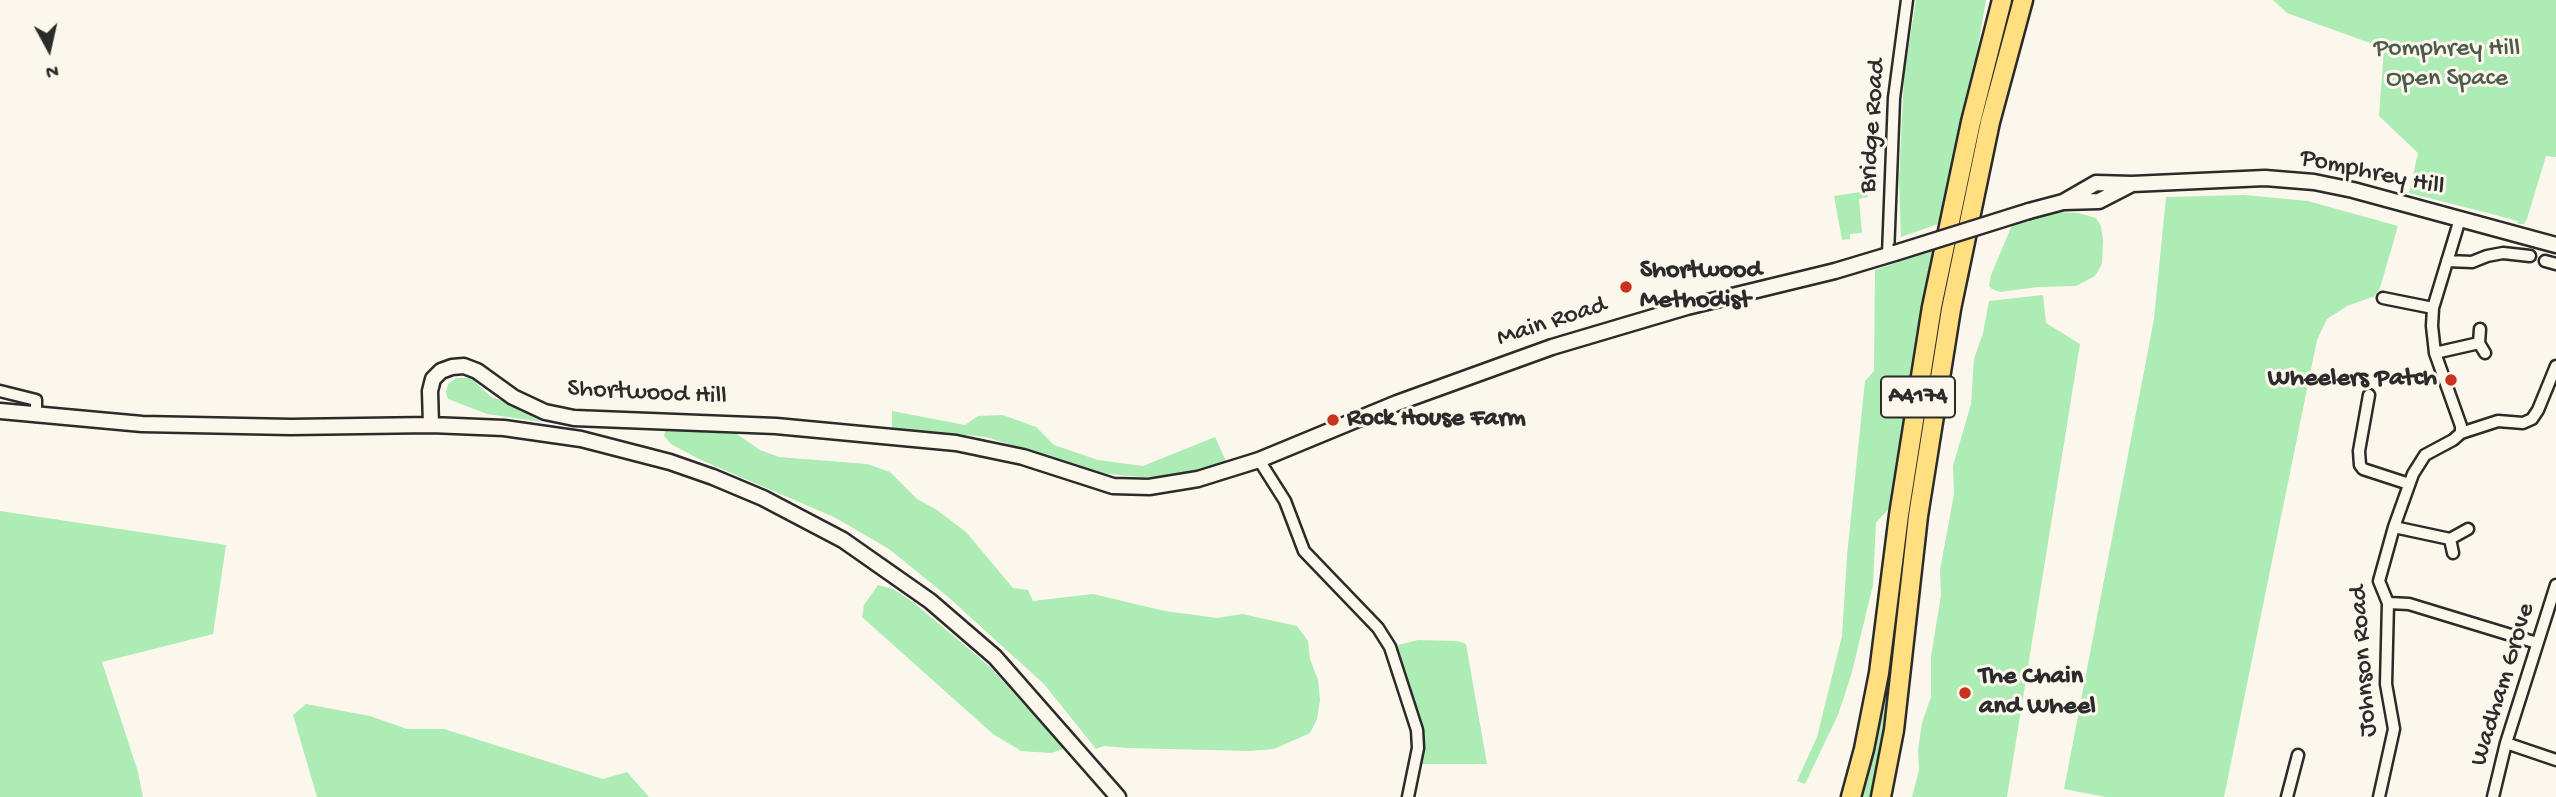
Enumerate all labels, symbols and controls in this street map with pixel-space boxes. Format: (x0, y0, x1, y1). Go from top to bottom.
north arrow (14, 14, 84, 84)
park label: Pomphrey Hill Open Space (2374, 34, 2520, 96)
text: N (44, 58, 60, 83)
street label: Bridge Road (1854, 58, 1894, 194)
street label: Pomphrey Hill (2297, 144, 2447, 204)
place label: Shortwood Methodist (1640, 256, 1762, 318)
marker: Shortwood Methodist (1618, 279, 1634, 295)
street label: Main Road (1493, 291, 1611, 355)
place label: Wheelers Patch (2268, 364, 2437, 396)
marker: Wheelers Patch (2443, 372, 2459, 388)
street label: Shortwood Hill (566, 374, 728, 414)
road number: A4174 (1881, 376, 1955, 418)
place label: Rock House Farm (1347, 404, 1526, 436)
marker: Rock House Farm (1325, 412, 1341, 428)
street label: Johnson Road (2344, 584, 2386, 738)
street label: Wadham Grove (2464, 600, 2544, 770)
place label: The Chain and Wheel (1979, 662, 2096, 724)
marker: The Chain and Wheel (1957, 685, 1973, 701)

